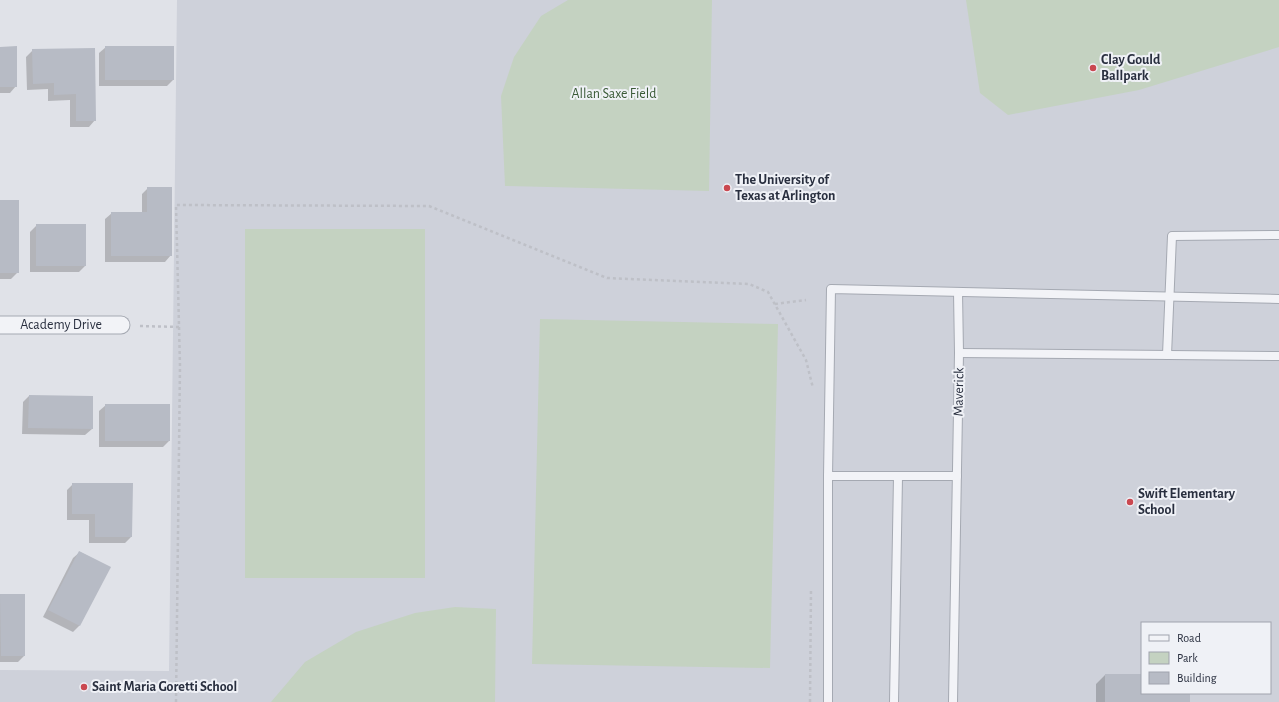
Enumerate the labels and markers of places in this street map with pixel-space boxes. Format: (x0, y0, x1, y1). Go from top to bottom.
place label: Clay Gould Ballpark (1101, 53, 1161, 83)
marker: Clay Gould Ballpark (1088, 63, 1098, 73)
place label: The University of Texas at Arlington (735, 173, 835, 203)
marker: The University of Texas at Arlington (722, 183, 732, 193)
place label: Swift Elementary School (1138, 487, 1236, 517)
marker: Swift Elementary School (1125, 497, 1135, 507)
place label: Saint Maria Goretti School (92, 680, 237, 694)
marker: Saint Maria Goretti School (79, 682, 89, 692)

